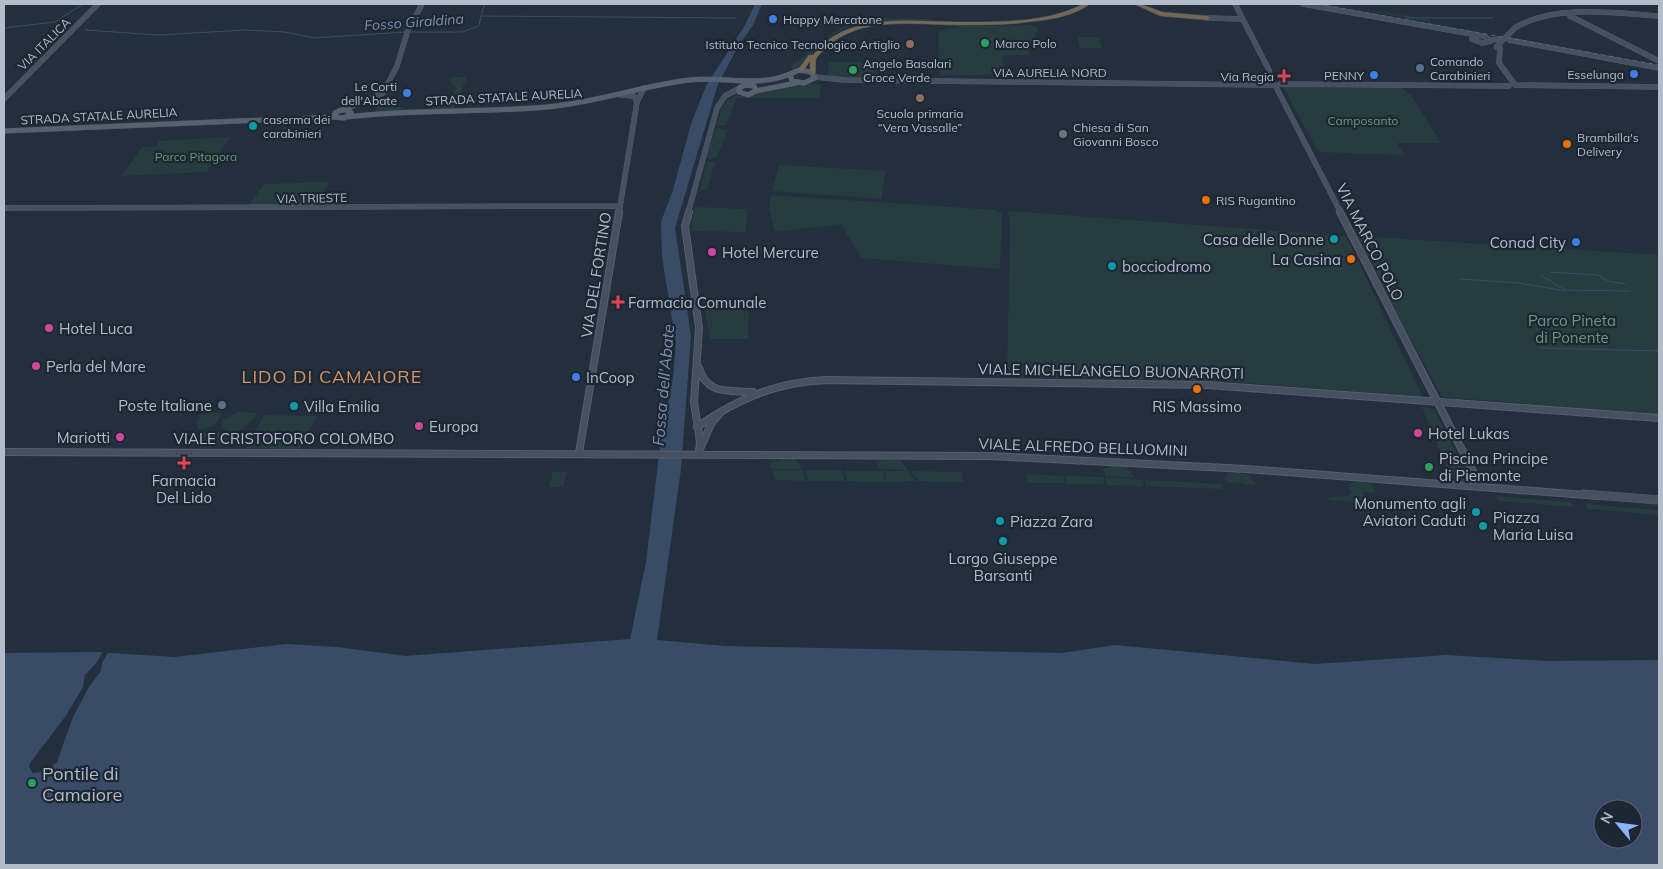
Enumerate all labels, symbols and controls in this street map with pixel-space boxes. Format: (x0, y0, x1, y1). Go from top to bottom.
water label: Fosso Giraldina (364, 10, 464, 34)
place label: Happy Mercatone (783, 12, 882, 27)
marker: Happy Mercatone (767, 13, 779, 25)
street label: VIA ITALICA (15, 14, 74, 73)
place label: Marco Polo (995, 36, 1057, 51)
place label: Istituto Tecnico Tecnologico Artiglio (706, 37, 900, 52)
marker: Marco Polo (979, 37, 991, 49)
marker: Istituto Tecnico Tecnologico Artiglio (904, 38, 916, 50)
place label: Comando Carabinieri (1430, 54, 1491, 83)
place label: Angelo Basalari Croce Verde (863, 56, 951, 85)
marker: Comando Carabinieri (1414, 62, 1426, 74)
marker: Angelo Basalari Croce Verde (847, 64, 859, 76)
street label: VIA AURELIA NORD (993, 65, 1107, 80)
place label: Esselunga (1567, 67, 1624, 82)
place label: PENNY (1324, 68, 1365, 83)
marker: Esselunga (1628, 68, 1640, 80)
place label: Via Regia (1220, 69, 1274, 84)
marker: PENNY (1368, 69, 1380, 81)
marker: Via Regia (1278, 70, 1290, 82)
place label: Le Corti dell'Abate (341, 79, 397, 108)
street label: STRADA STATALE AURELIA (425, 85, 583, 109)
marker: Le Corti dell'Abate (401, 87, 413, 99)
marker: Scuola primaria “Vera Vassalle” (914, 92, 926, 104)
street label: STRADA STATALE AURELIA (20, 104, 178, 128)
place label: Scuola primaria “Vera Vassalle” (877, 106, 963, 135)
place label: caserma dei carabinieri (263, 112, 331, 141)
park label: Camposanto (1328, 113, 1399, 128)
marker: caserma dei carabinieri (247, 120, 259, 132)
place label: Chiesa di San Giovanni Bosco (1073, 120, 1159, 149)
marker: Chiesa di San Giovanni Bosco (1057, 128, 1069, 140)
place label: Brambilla's Delivery (1577, 130, 1639, 159)
marker: Brambilla's Delivery (1561, 138, 1573, 150)
park label: Parco Pitagora (155, 149, 237, 164)
street label: VIA MARCO POLO (1332, 180, 1408, 304)
street label: VIA TRIESTE (277, 190, 347, 206)
place label: RIS Rugantino (1216, 193, 1296, 208)
marker: RIS Rugantino (1200, 194, 1212, 206)
street label: VIA DEL FORTINO (577, 211, 615, 339)
place label: Casa delle Donne (1203, 230, 1324, 249)
marker: Casa delle Donne (1328, 233, 1340, 245)
place label: Conad City (1490, 233, 1566, 252)
marker: Conad City (1570, 236, 1582, 248)
place label: Hotel Mercure (722, 243, 819, 262)
marker: Hotel Mercure (706, 246, 718, 258)
place label: La Casina (1272, 250, 1341, 269)
marker: La Casina (1345, 253, 1357, 265)
place label: bocciodromo (1122, 257, 1211, 276)
marker: bocciodromo (1106, 260, 1118, 272)
place label: Farmacia Comunale (628, 293, 766, 312)
marker: Farmacia Comunale (612, 296, 624, 308)
park label: Parco Pineta di Ponente (1528, 311, 1616, 347)
place label: Hotel Luca (59, 319, 133, 338)
marker: Hotel Luca (43, 322, 55, 334)
water label: Fossa dell'Abate (648, 323, 678, 447)
place label: Perla del Mare (46, 357, 146, 376)
street label: VIALE MICHELANGELO BUONARROTI (978, 359, 1244, 383)
marker: Perla del Mare (30, 360, 42, 372)
district label: LIDO DI CAMAIORE (242, 365, 422, 388)
place label: InCoop (586, 368, 635, 387)
marker: InCoop (570, 371, 582, 383)
marker: RIS Massimo (1191, 383, 1203, 395)
place label: Poste Italiane (118, 396, 212, 415)
place label: Villa Emilia (304, 397, 380, 416)
place label: RIS Massimo (1152, 397, 1242, 416)
marker: Poste Italiane (216, 399, 228, 411)
marker: Villa Emilia (288, 400, 300, 412)
place label: Europa (429, 417, 478, 436)
marker: Europa (413, 420, 425, 432)
place label: Hotel Lukas (1428, 424, 1510, 443)
marker: Hotel Lukas (1412, 427, 1424, 439)
place label: Mariotti (57, 428, 110, 447)
street label: VIALE CRISTOFORO COLOMBO (174, 429, 394, 448)
marker: Mariotti (114, 431, 126, 443)
street label: VIALE ALFREDO BELLUOMINI (978, 434, 1188, 460)
place label: Piscina Principe di Piemonte (1439, 449, 1548, 485)
marker: Farmacia Del Lido (178, 457, 190, 469)
marker: Piscina Principe di Piemonte (1423, 461, 1435, 473)
place label: Farmacia Del Lido (152, 471, 216, 507)
place label: Monumento agli Aviatori Caduti (1354, 494, 1466, 530)
marker: Monumento agli Aviatori Caduti (1470, 506, 1482, 518)
place label: Piazza Maria Luisa (1493, 508, 1574, 544)
place label: Piazza Zara (1010, 512, 1093, 531)
marker: Piazza Zara (994, 515, 1006, 527)
marker: Piazza Maria Luisa (1477, 520, 1489, 532)
marker: Largo Giuseppe Barsanti (997, 535, 1009, 547)
place label: Largo Giuseppe Barsanti (949, 549, 1058, 585)
place label: Pontile di Camaiore (42, 762, 122, 806)
marker: Pontile di Camaiore (26, 777, 38, 789)
north arrow (1593, 799, 1643, 849)
text: N (1596, 809, 1617, 827)

